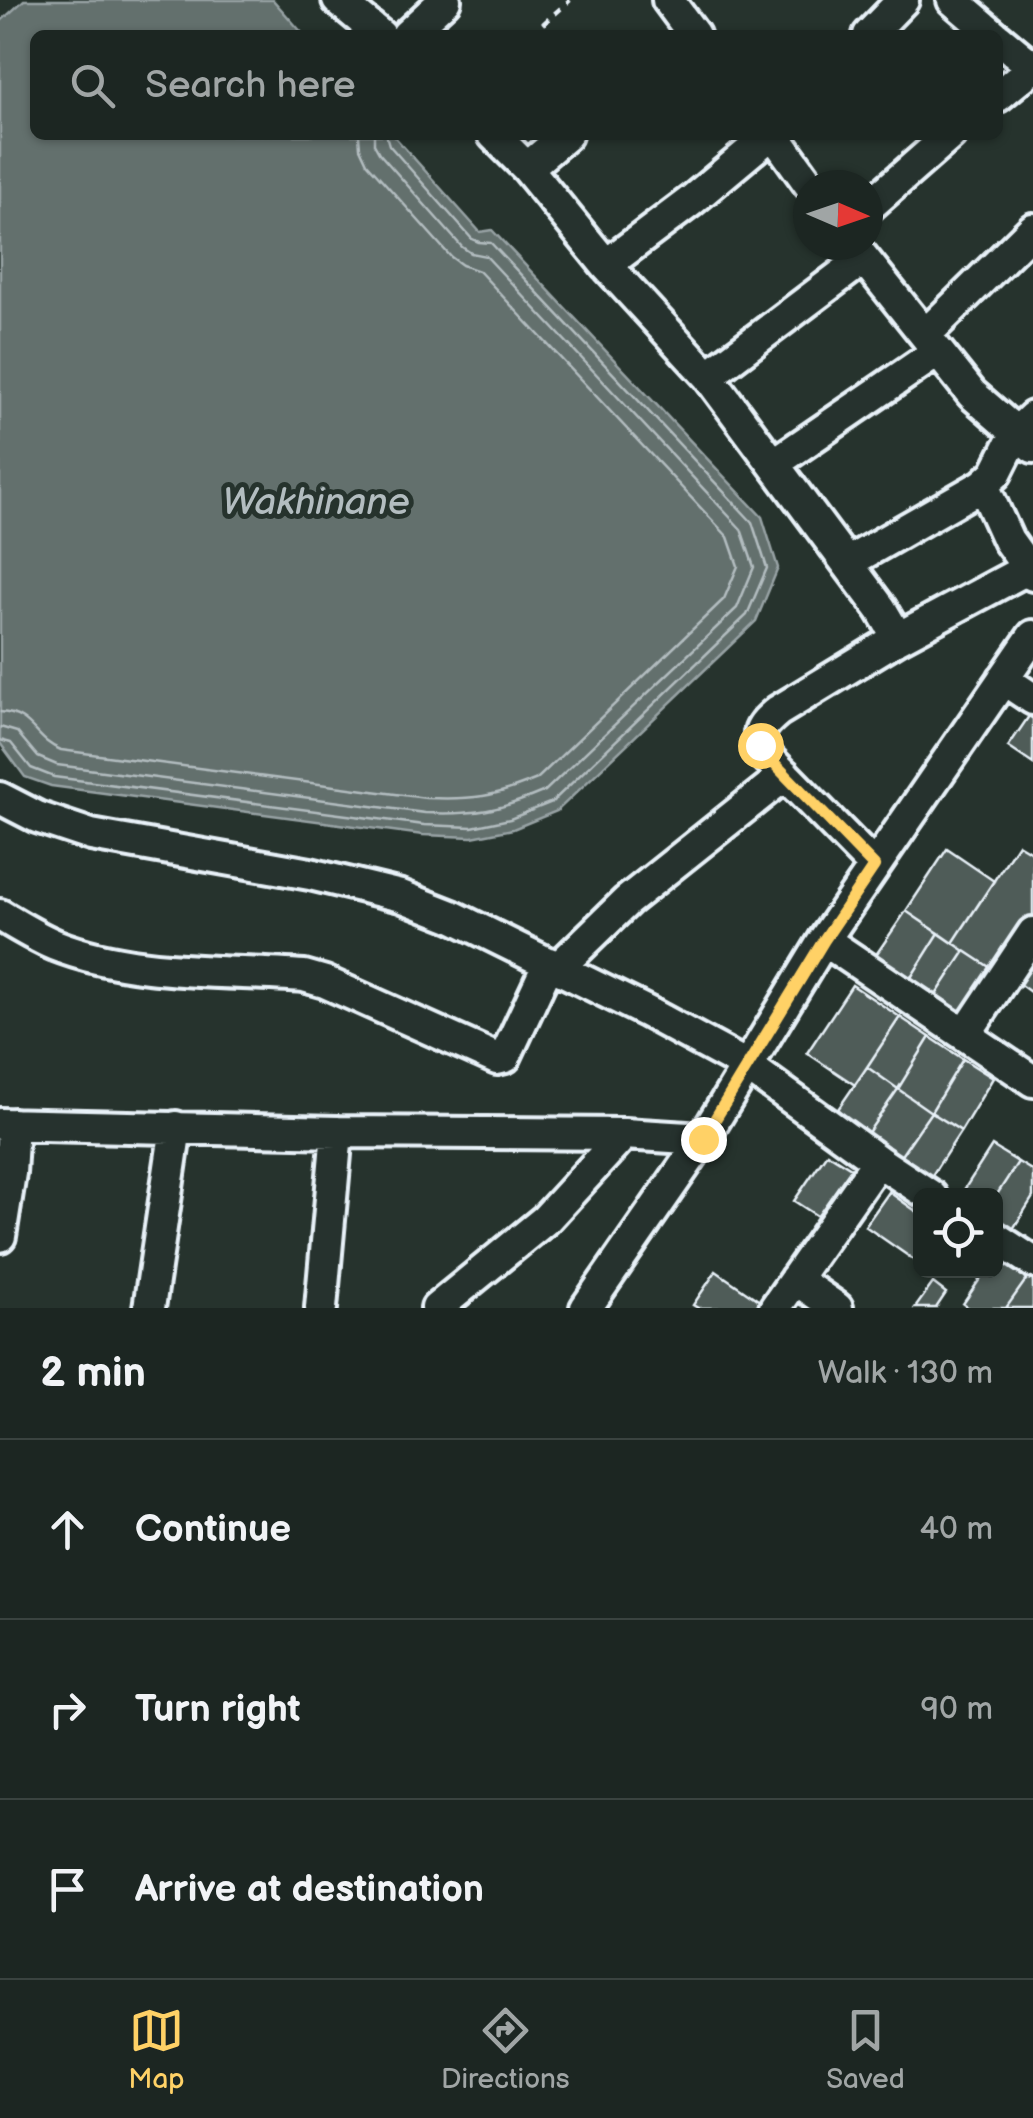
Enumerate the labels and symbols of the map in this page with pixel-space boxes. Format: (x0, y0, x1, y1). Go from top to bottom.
north arrow (793, 170, 883, 260)
water label: Wakhinane (222, 480, 410, 525)
route start (738, 723, 784, 769)
route end (681, 1117, 727, 1163)

